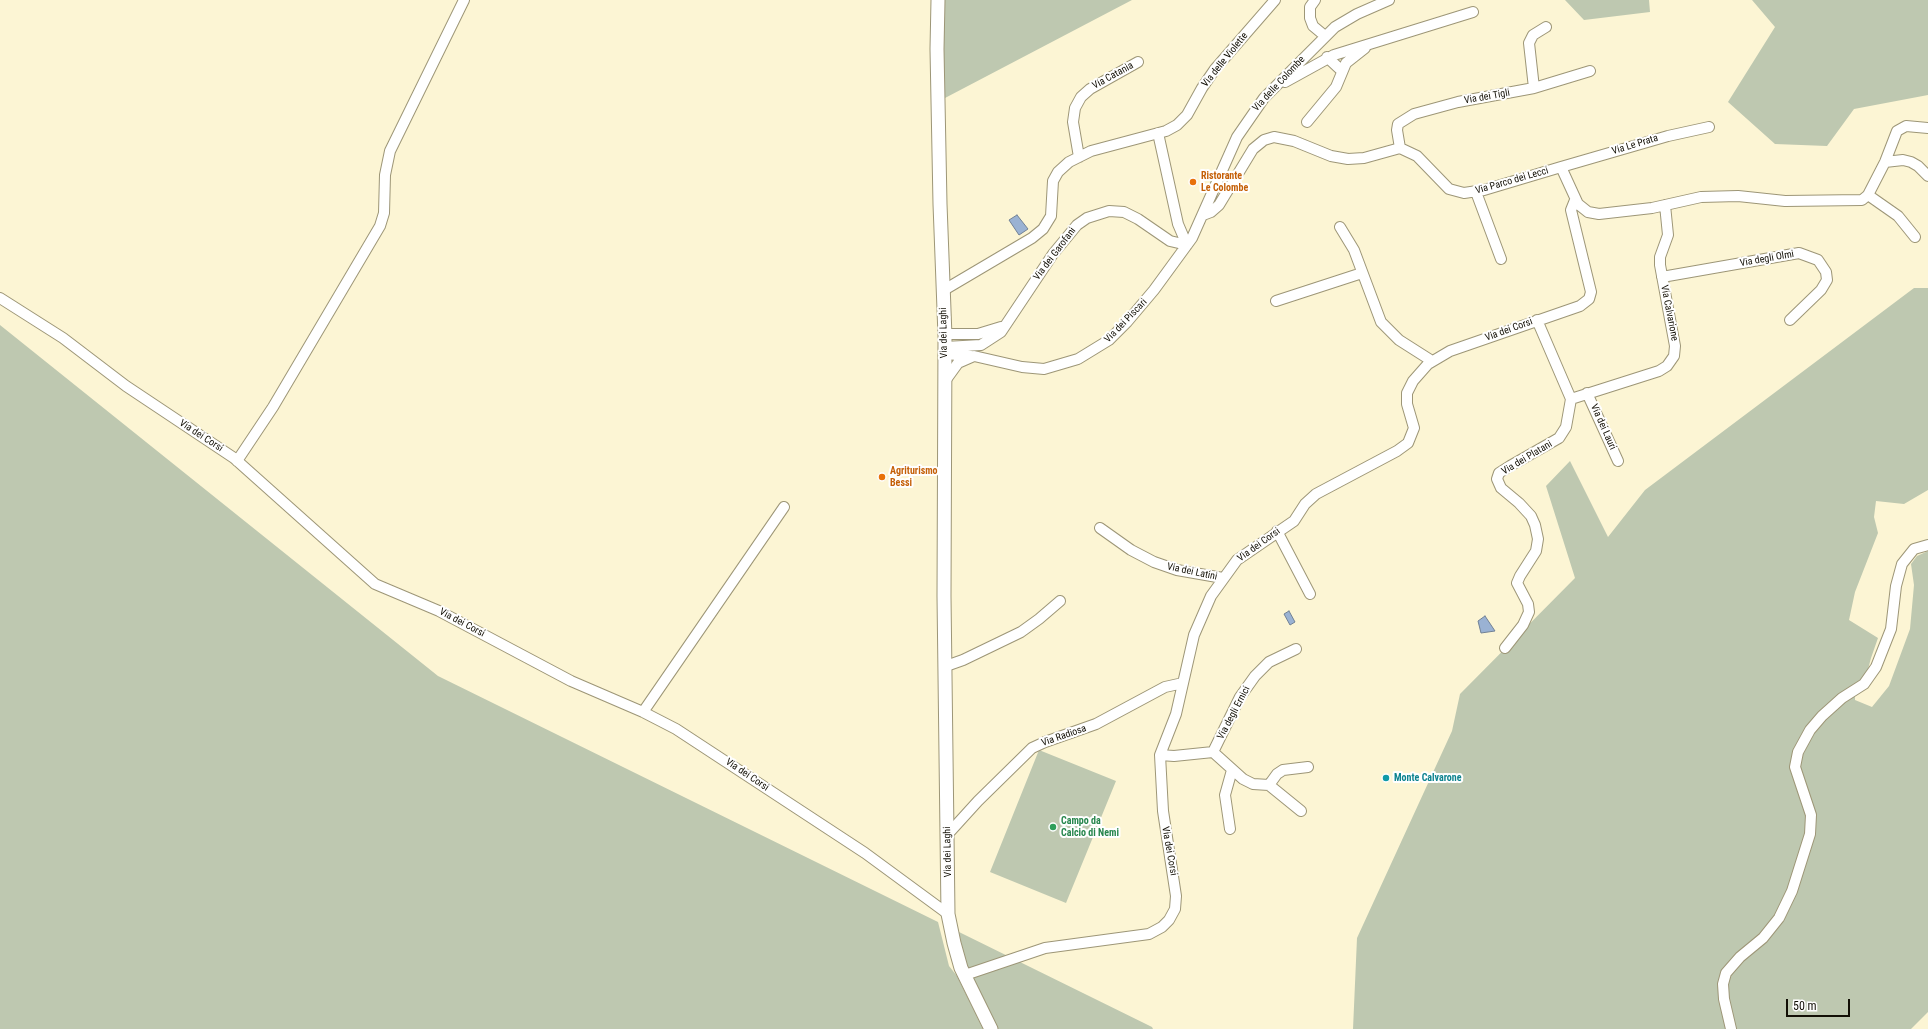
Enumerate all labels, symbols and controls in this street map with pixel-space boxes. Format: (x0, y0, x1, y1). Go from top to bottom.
street label: Via delle Violette (1199, 30, 1251, 90)
street label: Via delle Colombe (1250, 54, 1308, 114)
street label: Via Catania (1090, 60, 1136, 92)
street label: Via dei Tigli (1463, 87, 1511, 107)
street label: Via Le Prata (1610, 132, 1660, 158)
street label: Via Parco dei Lecci (1474, 165, 1550, 197)
place label: Ristorante Le Colombe (1201, 170, 1248, 194)
marker: Ristorante Le Colombe (1188, 177, 1198, 187)
street label: Via dei Garofani (1031, 225, 1079, 283)
street label: Via degli Olmi (1739, 248, 1795, 270)
street label: Via Calvarione (1658, 284, 1680, 342)
street label: Via dei Piscari (1102, 297, 1150, 345)
street label: Via dei Laghi (938, 307, 950, 359)
street label: Via dei Corsi (1484, 316, 1534, 344)
street label: Via dei Lauri (1588, 402, 1618, 452)
street label: Via dei Corsi (177, 417, 225, 455)
street label: Via dei Platani (1500, 438, 1554, 478)
place label: Agriturismo Bessi (890, 465, 938, 488)
marker: Agriturismo Bessi (877, 472, 887, 482)
street label: Via dei Corsi (1235, 526, 1283, 564)
street label: Via dei Latini (1166, 561, 1218, 583)
street label: Via dei Corsi (437, 606, 487, 640)
street label: Via degli Ernici (1215, 684, 1253, 742)
street label: Via Radiosa (1040, 723, 1088, 749)
street label: Via dei Corsi (723, 756, 771, 794)
place label: Monte Calvarone (1394, 772, 1462, 784)
marker: Monte Calvarone (1381, 773, 1391, 783)
place label: Campo da Calcio di Nemi (1061, 815, 1119, 838)
marker: Campo da Calcio di Nemi (1048, 822, 1058, 832)
street label: Via dei Corsi (1159, 825, 1179, 877)
street label: Via dei Laghi (942, 826, 954, 878)
scale bar (1788, 991, 1852, 1017)
text: 50 m (1793, 999, 1817, 1013)

